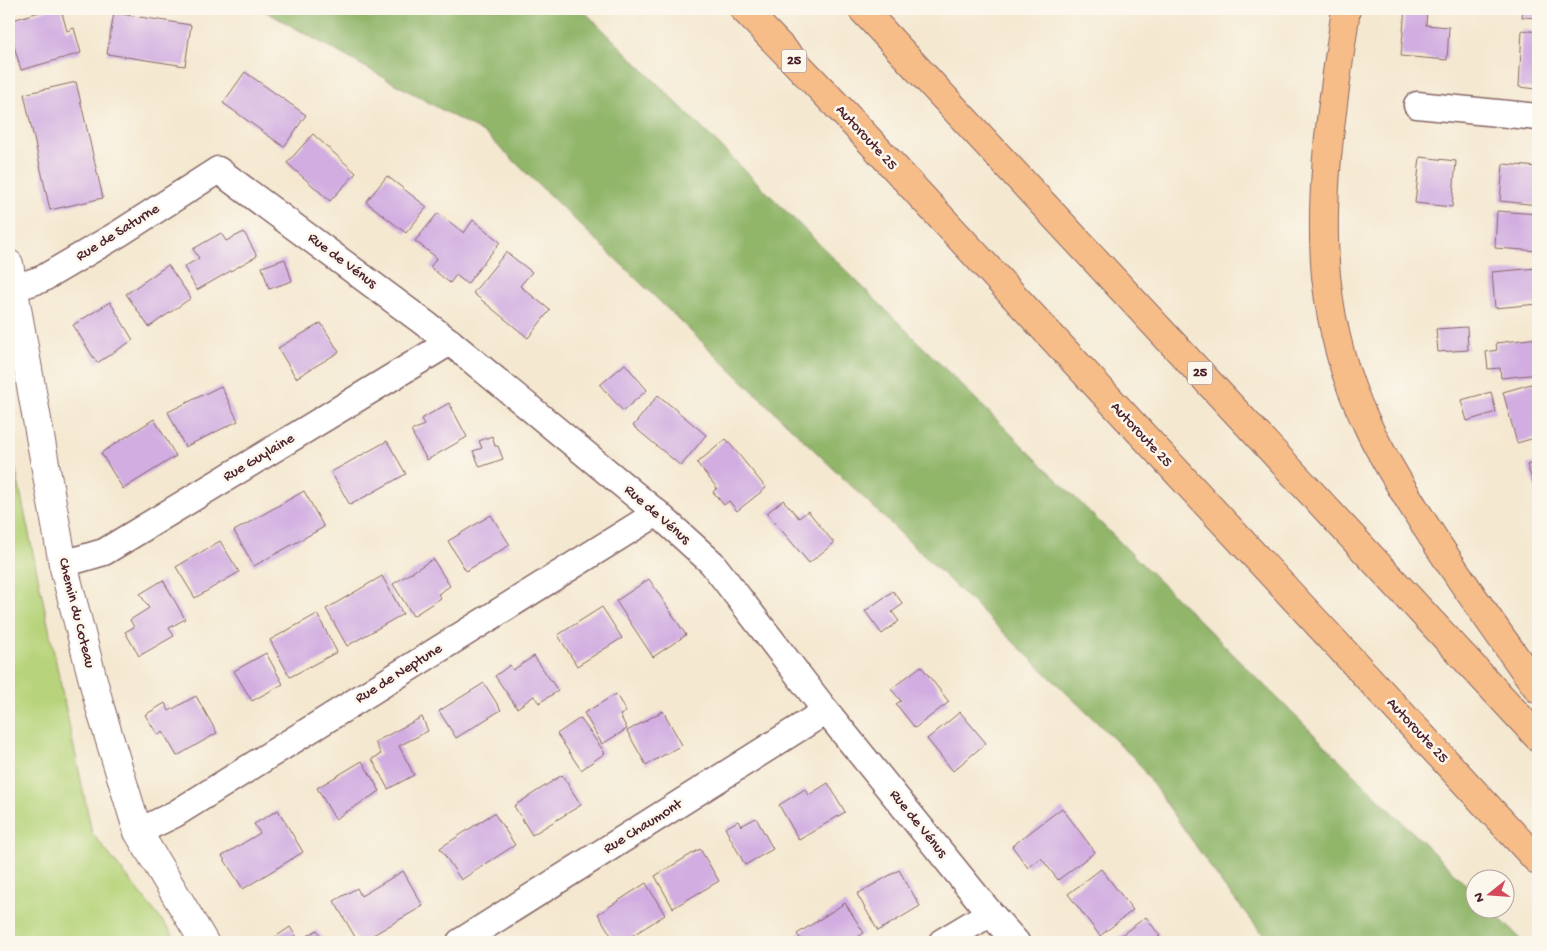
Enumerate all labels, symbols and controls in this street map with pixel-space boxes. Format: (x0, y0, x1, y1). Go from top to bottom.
road number: 25 (782, 49, 806, 72)
street label: Autoroute 25 (831, 102, 901, 174)
street label: Rue de Saturne (73, 200, 163, 266)
street label: Rue de Vénus (304, 229, 381, 293)
road number: 25 (1188, 362, 1212, 384)
street label: Autoroute 25 (1106, 399, 1176, 471)
street label: Rue Guylaine (220, 430, 298, 486)
street label: Rue de Vénus (620, 481, 694, 549)
street label: Chemin du Coteau (54, 556, 98, 670)
street label: Rue de Neptune (352, 640, 446, 708)
street label: Autoroute 25 (1382, 695, 1452, 767)
street label: Rue de Vénus (885, 786, 951, 862)
street label: Rue Chaumont (600, 795, 687, 858)
north arrow (1464, 868, 1514, 918)
text: N (1470, 890, 1489, 904)

